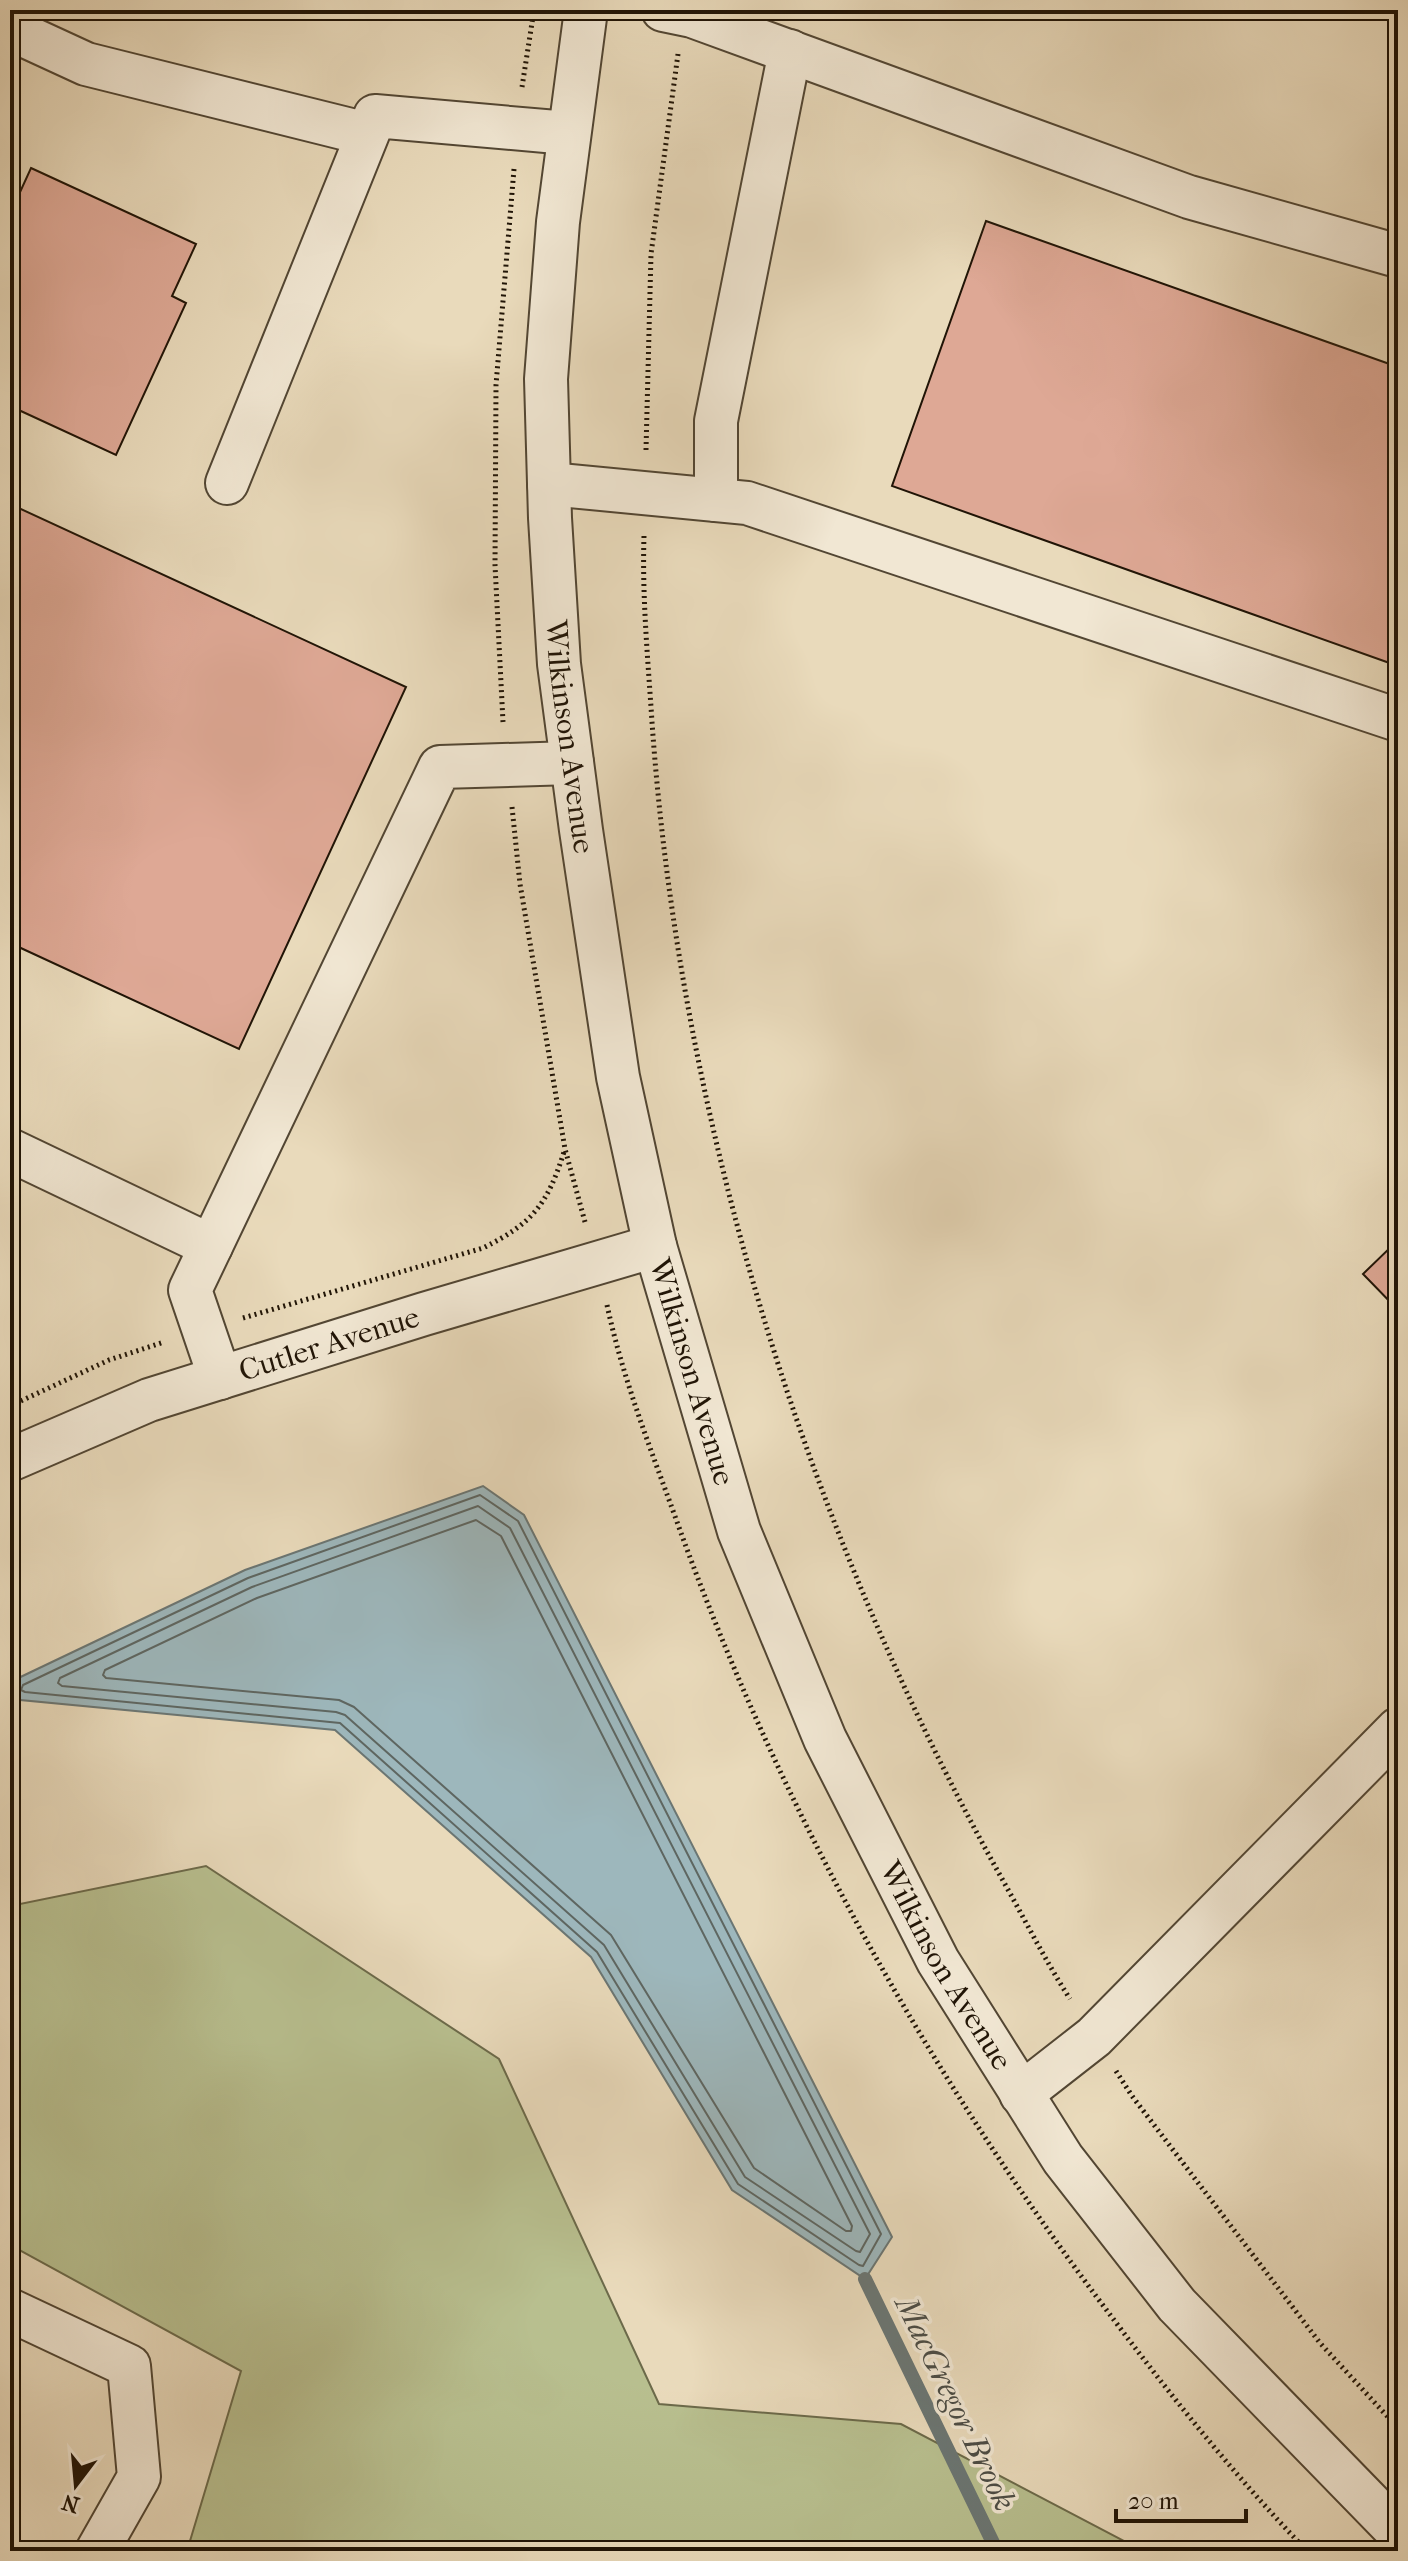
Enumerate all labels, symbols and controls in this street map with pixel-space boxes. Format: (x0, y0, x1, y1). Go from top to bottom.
street label: Wilkinson Avenue (538, 618, 601, 856)
street label: Wilkinson Avenue (641, 1253, 742, 1490)
street label: Cutler Avenue (235, 1300, 424, 1389)
street label: Wilkinson Avenue (872, 1855, 1019, 2077)
water label: MacGregor Brook (887, 2288, 1024, 2517)
north arrow (36, 2445, 116, 2525)
scale bar (1116, 2473, 1246, 2523)
text: 20 m (1128, 2487, 1179, 2515)
text: N (59, 2488, 82, 2518)

